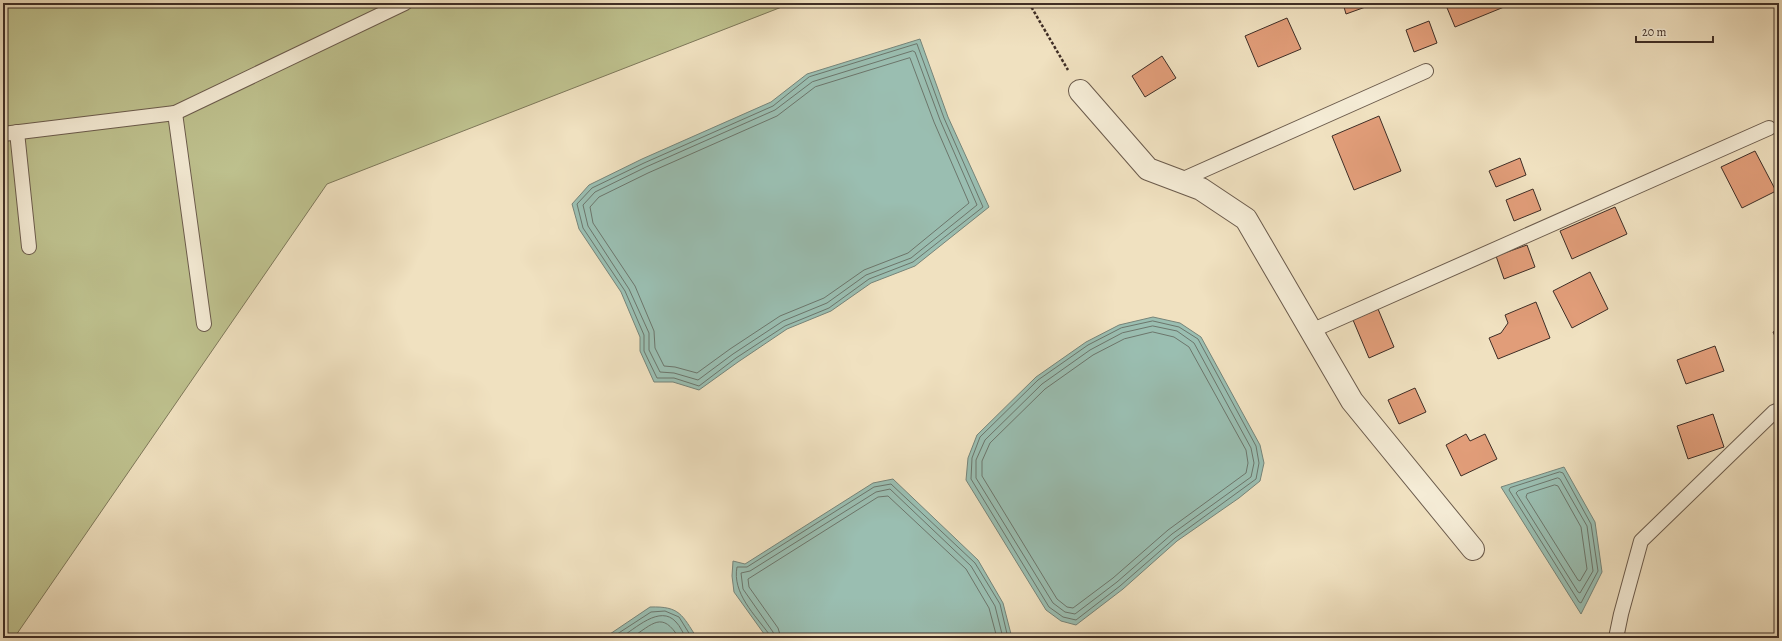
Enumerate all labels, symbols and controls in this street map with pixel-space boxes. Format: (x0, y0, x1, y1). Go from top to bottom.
scale bar (1636, 18, 1713, 44)
text: 20 m (1642, 24, 1666, 40)

